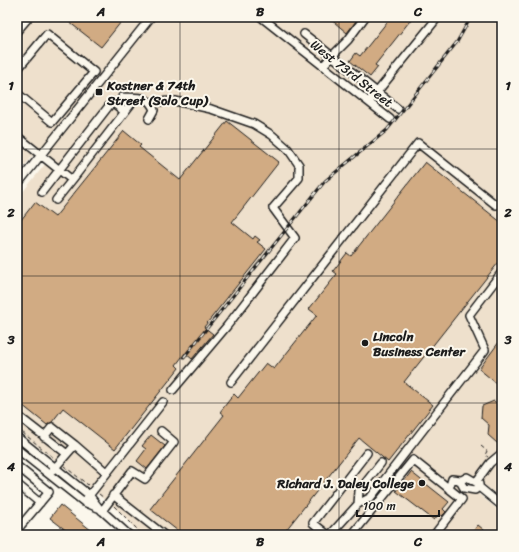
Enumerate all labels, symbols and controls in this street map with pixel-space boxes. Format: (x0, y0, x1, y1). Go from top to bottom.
text: A (96, 0, 105, 23)
text: B (256, 0, 265, 23)
text: C (413, 0, 423, 23)
street label: West 73rd Street (305, 34, 398, 113)
text: 1 (8, 74, 14, 97)
place label: Kostner & 74th Street (Solo Cup) (106, 74, 209, 112)
text: 1 (505, 74, 511, 97)
marker: Kostner & 74th Street (Solo Cup) (94, 87, 104, 97)
text: 2 (6, 201, 15, 224)
text: 2 (503, 201, 512, 224)
place label: Lincoln Business Center (373, 325, 466, 363)
text: 3 (6, 328, 15, 351)
text: 3 (503, 328, 512, 351)
marker: Lincoln Business Center (360, 338, 370, 348)
text: 4 (6, 455, 16, 478)
text: 4 (503, 455, 513, 478)
place label: Richard J. Daley College (276, 472, 414, 495)
marker: Richard J. Daley College (417, 478, 427, 488)
scale bar (357, 492, 439, 518)
text: 100 m (363, 495, 396, 517)
text: A (96, 530, 105, 552)
text: B (256, 530, 265, 552)
text: C (413, 530, 423, 552)

